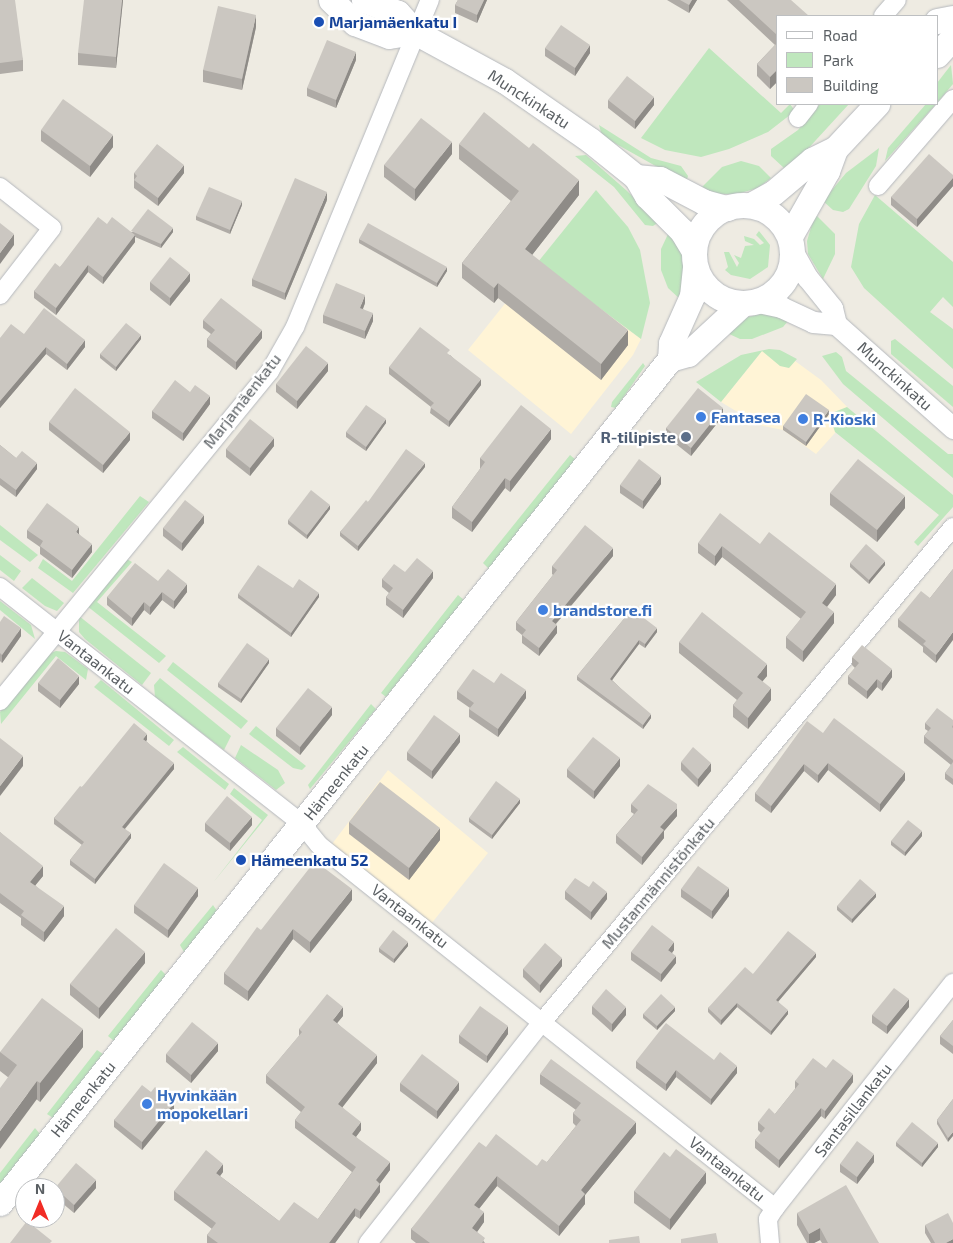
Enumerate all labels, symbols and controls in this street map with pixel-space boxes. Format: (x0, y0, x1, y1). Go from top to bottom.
place label: Marjamäenkatu I (329, 12, 457, 32)
legend (776, 15, 938, 105)
marker: Marjamäenkatu I (313, 16, 325, 28)
text: Road (823, 26, 858, 44)
text: Park (823, 51, 854, 69)
street label: Munckinkatu (484, 65, 574, 133)
text: Building (823, 76, 878, 94)
street label: Munckinkatu (854, 337, 936, 415)
street label: Marjamäenkatu (199, 350, 285, 452)
place label: Fantasea (711, 407, 781, 427)
place label: R-Kioski (813, 409, 876, 429)
marker: Fantasea (695, 411, 707, 423)
marker: R-Kioski (797, 413, 809, 425)
place label: R-tilipiste (600, 427, 676, 447)
marker: R-tilipiste (680, 431, 692, 443)
place label: brandstore.fi (553, 600, 652, 620)
marker: brandstore.fi (537, 604, 549, 616)
street label: Vantaankatu (54, 626, 138, 698)
street label: Hämeenkatu (300, 740, 372, 824)
street label: Mustanmännistönkatu (597, 813, 719, 953)
place label: Hämeenkatu 52 (251, 850, 369, 870)
marker: Hämeenkatu 52 (235, 854, 247, 866)
street label: Vantaankatu (368, 880, 452, 952)
street label: Hämeenkatu (47, 1057, 119, 1141)
street label: Santasillankatu (810, 1059, 896, 1161)
place label: Hyvinkään mopokellari (157, 1085, 248, 1123)
marker: Hyvinkään mopokellari (141, 1098, 153, 1110)
street label: Vantaankatu (685, 1132, 769, 1206)
north arrow (15, 1178, 65, 1228)
text: N (35, 1180, 45, 1197)

